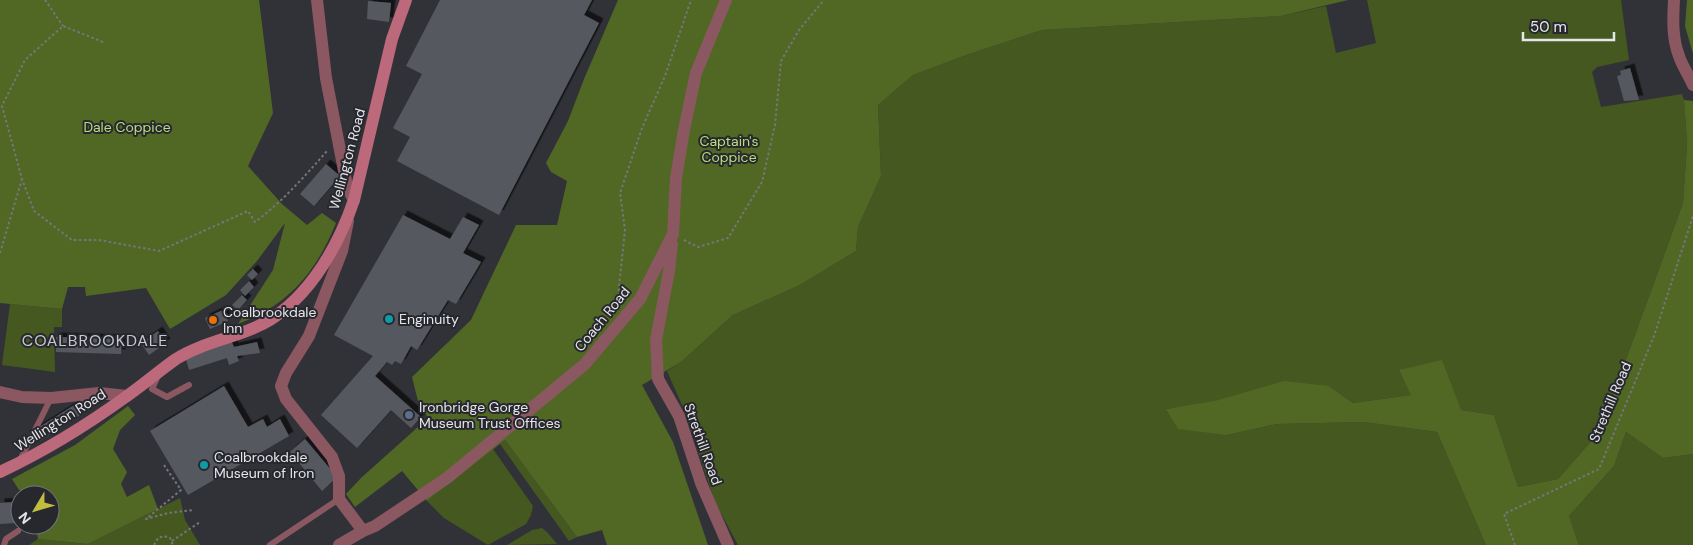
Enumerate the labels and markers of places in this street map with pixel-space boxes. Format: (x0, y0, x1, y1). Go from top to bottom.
place label: Coalbrookdale Inn (223, 303, 316, 337)
place label: Enginuity (399, 310, 459, 328)
marker: Enginuity (383, 313, 395, 325)
marker: Coalbrookdale Inn (207, 314, 219, 326)
place label: Ironbridge Gorge Museum Trust Offices (419, 398, 561, 432)
marker: Ironbridge Gorge Museum Trust Offices (403, 409, 415, 421)
place label: Coalbrookdale Museum of Iron (214, 448, 314, 482)
marker: Coalbrookdale Museum of Iron (198, 459, 210, 471)

